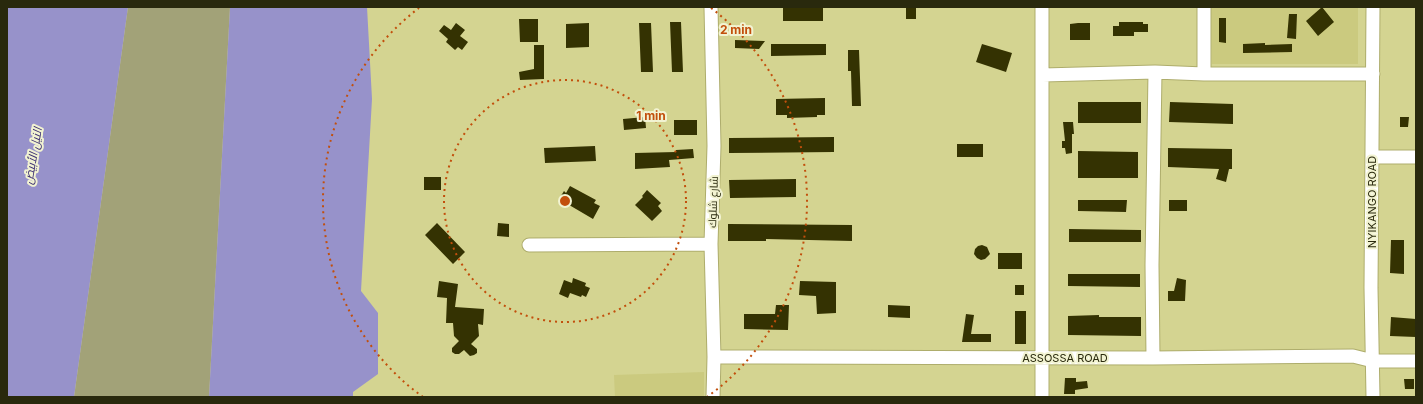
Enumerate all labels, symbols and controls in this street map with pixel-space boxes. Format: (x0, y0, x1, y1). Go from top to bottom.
text: 2 min (720, 22, 752, 37)
text: 1 min (636, 108, 666, 123)
water label: النيل الأبيض (20, 124, 45, 186)
street label: NYIKANGO ROAD (1365, 156, 1379, 248)
street label: شارع شلوك (705, 176, 722, 228)
centre of rings (558, 194, 572, 208)
street label: ASSOSSA ROAD (1022, 351, 1108, 365)

